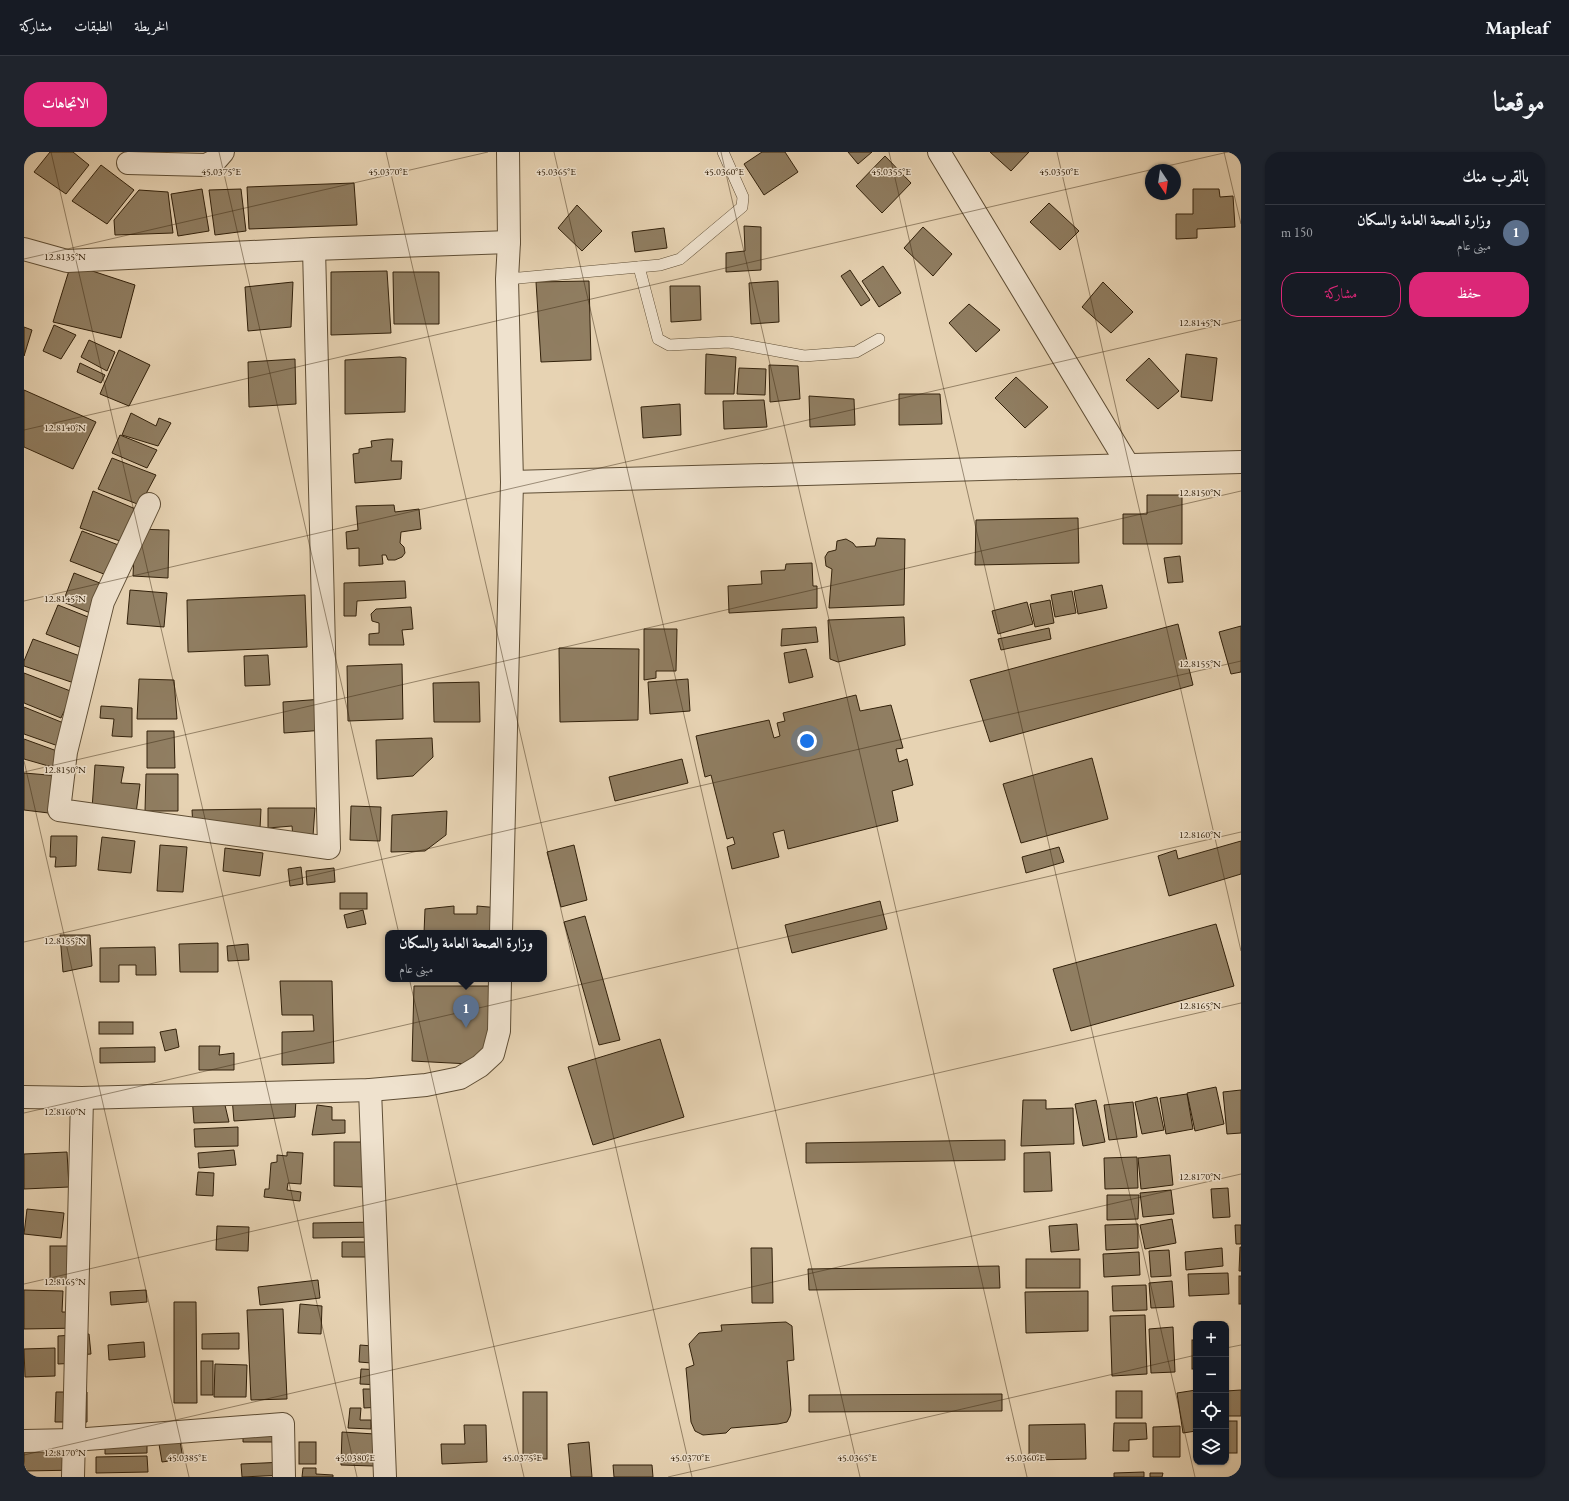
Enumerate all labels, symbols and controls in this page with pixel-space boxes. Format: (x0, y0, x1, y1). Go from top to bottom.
text: Mapleaf (1485, 15, 1549, 40)
text: مشاركة (20, 17, 52, 35)
text: الطبقات (74, 17, 112, 35)
text: الخريطة (134, 17, 168, 35)
button: الاتجاهات (24, 82, 107, 127)
text: موقعنا (1493, 83, 1545, 119)
north arrow (1145, 164, 1181, 200)
text: 45.0375°E (201, 165, 241, 178)
text: 45.0370°E (368, 165, 408, 178)
text: 45.0365°E (536, 165, 576, 178)
text: 45.0360°E (704, 165, 744, 178)
text: 45.0355°E (871, 165, 911, 178)
text: 45.0350°E (1039, 165, 1079, 178)
text: بالقرب منك (1462, 165, 1529, 187)
text: وزارة الصحة العامة والسكان (1357, 210, 1491, 229)
text: 150 m (1281, 224, 1312, 241)
text: 1 (1513, 224, 1519, 241)
text: مبنى عام (1457, 237, 1491, 254)
text: 12.8135°N (44, 250, 86, 263)
button: مشاركة (1281, 272, 1401, 317)
button: حفظ (1409, 272, 1529, 317)
text: 12.8145°N (1179, 316, 1221, 329)
text: 12.8140°N (44, 421, 86, 434)
text: 12.8150°N (1179, 486, 1221, 499)
text: 12.8145°N (44, 592, 86, 605)
text: 12.8155°N (1179, 657, 1221, 670)
your location (797, 731, 817, 751)
text: 12.8150°N (44, 763, 86, 776)
text: 12.8160°N (1179, 828, 1221, 841)
popup (385, 930, 547, 982)
text: وزارة الصحة العامة والسكان (399, 933, 533, 952)
text: 12.8155°N (44, 934, 86, 947)
text: مبنى عام (399, 960, 433, 977)
pin: 1 (453, 995, 479, 1028)
text: 12.8165°N (1179, 999, 1221, 1012)
text: 12.8160°N (44, 1105, 86, 1118)
text: 12.8170°N (1179, 1170, 1221, 1183)
text: 12.8165°N (44, 1275, 86, 1288)
map controls (1193, 1321, 1229, 1465)
button: + (1193, 1321, 1229, 1357)
button: − (1193, 1357, 1229, 1393)
button: locate (1193, 1393, 1229, 1429)
button: layers (1193, 1429, 1229, 1465)
text: 12.8170°N (44, 1446, 86, 1459)
text: 45.0385°E (167, 1451, 207, 1464)
text: 45.0380°E (335, 1451, 375, 1464)
text: 45.0375°E (502, 1451, 542, 1464)
text: 45.0370°E (670, 1451, 710, 1464)
text: 45.0365°E (837, 1451, 877, 1464)
text: 45.0360°E (1005, 1451, 1045, 1464)

